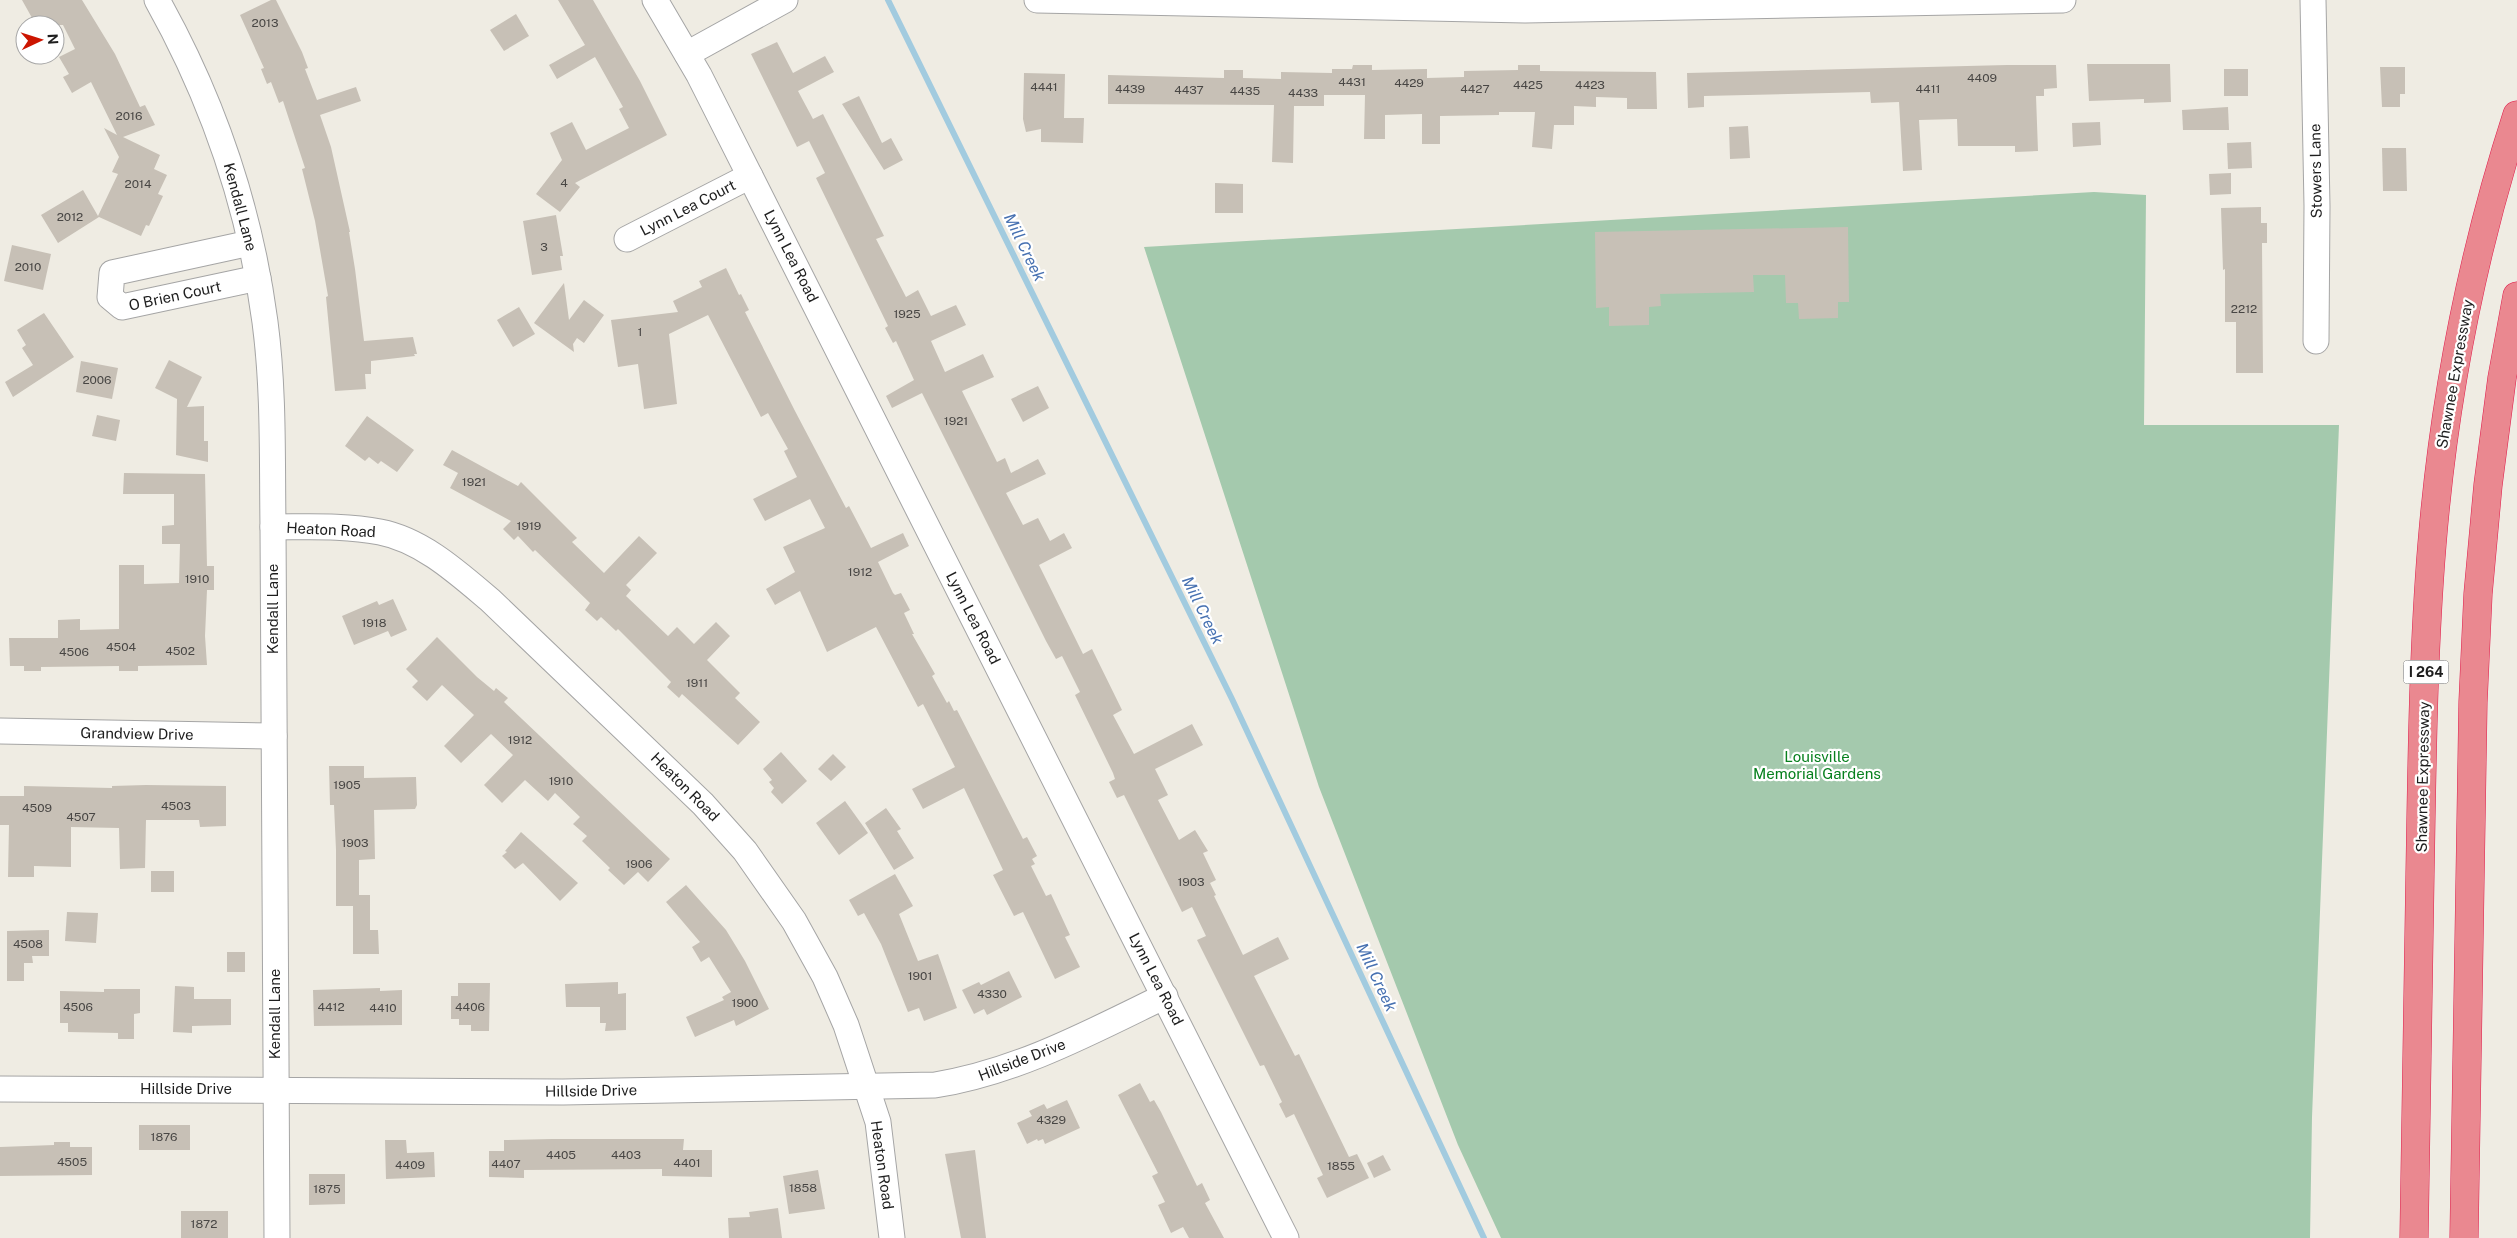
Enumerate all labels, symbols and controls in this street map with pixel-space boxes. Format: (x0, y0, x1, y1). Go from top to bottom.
north arrow (15, 15, 65, 65)
house number: 2013 (252, 16, 278, 30)
text: N (45, 33, 61, 45)
house number: 4409 (1967, 71, 1997, 85)
house number: 4431 (1338, 75, 1366, 89)
house number: 4429 (1394, 76, 1424, 90)
house number: 4425 (1513, 78, 1543, 92)
house number: 4423 (1575, 78, 1605, 92)
house number: 4441 (1030, 80, 1058, 94)
house number: 4439 (1115, 82, 1145, 96)
house number: 4427 (1460, 82, 1490, 96)
house number: 4411 (1916, 82, 1940, 96)
house number: 4437 (1174, 83, 1204, 97)
house number: 4435 (1230, 84, 1260, 98)
house number: 4433 (1288, 86, 1318, 100)
house number: 2016 (116, 109, 142, 123)
street label: Stowers Lane (2306, 124, 2325, 218)
street label: Kendall Lane (221, 161, 260, 253)
house number: 4 (560, 176, 568, 190)
street label: Lynn Lea Court (637, 176, 738, 239)
house number: 2014 (125, 177, 152, 191)
street label: Lynn Lea Road (761, 207, 822, 305)
house number: 2012 (57, 210, 83, 224)
water label: Mill Creek (1000, 210, 1049, 285)
house number: 3 (540, 240, 548, 254)
house number: 2010 (15, 260, 41, 274)
street label: O Brien Court (127, 277, 223, 314)
street label: Shawnee Expressway (2433, 298, 2476, 450)
house number: 2212 (2231, 302, 2257, 316)
house number: 1925 (893, 307, 921, 321)
house number: 1 (638, 325, 642, 339)
house number: 2006 (82, 373, 112, 387)
house number: 1921 (944, 414, 968, 428)
house number: 1921 (462, 475, 486, 489)
street label: Heaton Road (286, 519, 376, 540)
house number: 1919 (517, 519, 541, 533)
street label: Kendall Lane (264, 564, 281, 654)
house number: 1912 (848, 565, 872, 579)
street label: Lynn Lea Road (943, 569, 1004, 667)
house number: 1910 (185, 572, 209, 586)
water label: Mill Creek (1178, 573, 1227, 648)
house number: 1918 (361, 616, 387, 630)
house number: 4504 (106, 640, 136, 654)
house number: 4502 (165, 644, 195, 658)
house number: 4506 (59, 645, 89, 659)
road number: I 264 (2404, 660, 2448, 684)
house number: 1911 (686, 676, 708, 690)
street label: Shawnee Expressway (2413, 701, 2432, 853)
street label: Grandview Drive (80, 724, 194, 743)
house number: 1912 (508, 733, 532, 747)
park label: Louisville Memorial Gardens (1753, 748, 1881, 782)
street label: Heaton Road (648, 749, 723, 824)
house number: 1910 (549, 774, 573, 788)
house number: 1905 (333, 778, 361, 792)
house number: 4503 (161, 799, 191, 813)
house number: 4509 (22, 801, 52, 815)
house number: 4507 (66, 810, 96, 824)
house number: 1903 (341, 836, 369, 850)
house number: 1906 (625, 857, 653, 871)
house number: 1903 (1177, 875, 1205, 889)
street label: Lynn Lea Road (1126, 930, 1187, 1028)
house number: 4508 (13, 937, 43, 951)
water label: Mill Creek (1352, 940, 1401, 1015)
street label: Kendall Lane (266, 969, 283, 1059)
house number: 1901 (908, 969, 932, 983)
house number: 4330 (977, 987, 1007, 1001)
house number: 1900 (732, 996, 758, 1010)
house number: 4506 (63, 1000, 93, 1014)
house number: 4412 (317, 1000, 345, 1014)
house number: 4406 (455, 1000, 485, 1014)
house number: 4410 (369, 1001, 397, 1015)
street label: Hillside Drive (976, 1035, 1068, 1084)
street label: Hillside Drive (140, 1080, 232, 1097)
street label: Hillside Drive (545, 1081, 637, 1100)
house number: 4329 (1036, 1113, 1066, 1127)
street label: Heaton Road (868, 1119, 897, 1211)
house number: 1876 (151, 1130, 177, 1144)
house number: 4405 (546, 1148, 576, 1162)
house number: 4403 (611, 1148, 641, 1162)
house number: 4505 (57, 1155, 87, 1169)
house number: 4401 (673, 1156, 701, 1170)
house number: 4407 (491, 1157, 521, 1171)
house number: 4409 (395, 1158, 425, 1172)
house number: 1855 (1327, 1159, 1355, 1173)
house number: 1858 (789, 1181, 817, 1195)
house number: 1875 (313, 1182, 341, 1196)
house number: 1872 (191, 1217, 217, 1231)

